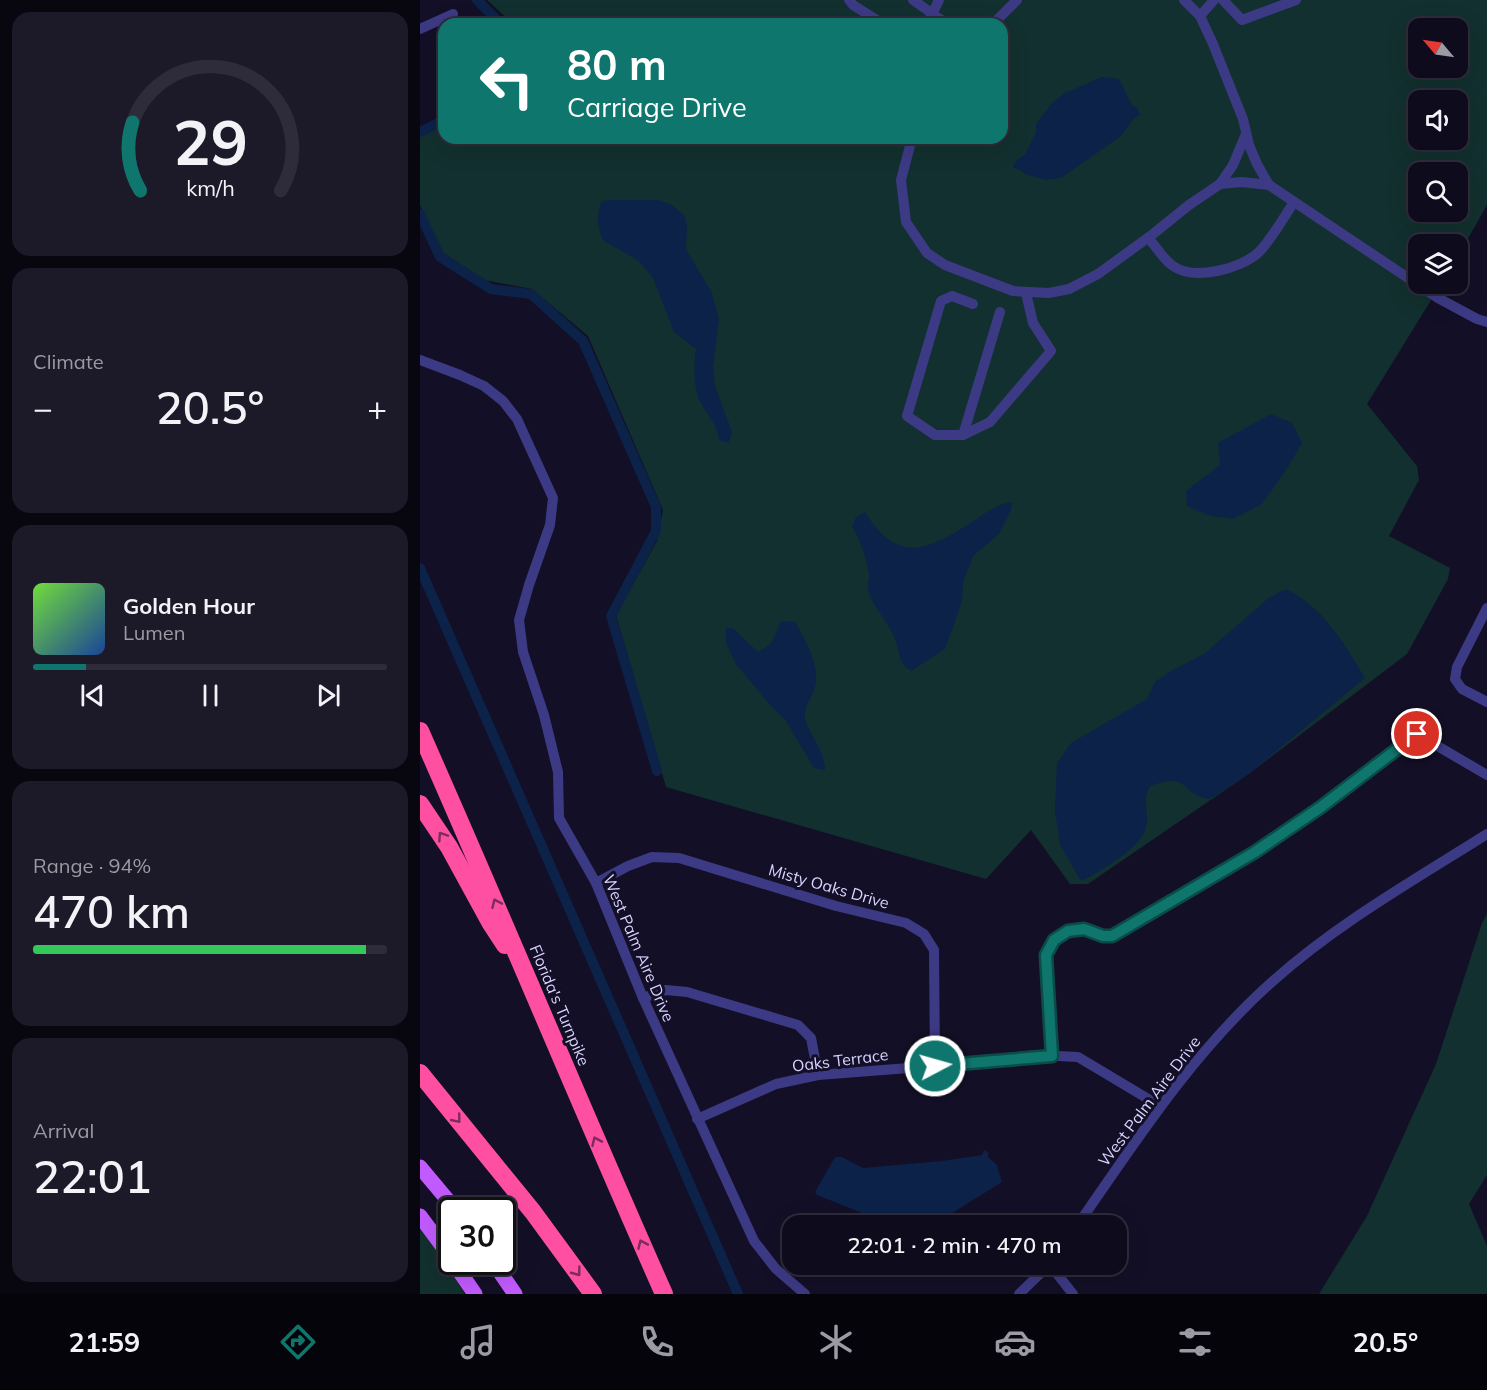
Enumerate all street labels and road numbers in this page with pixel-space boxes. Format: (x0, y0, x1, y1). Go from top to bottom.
street label: Misty Oaks Drive (766, 859, 892, 913)
street label: West Palm Aire Drive (599, 872, 679, 1024)
street label: Florida's Turnpike (525, 941, 595, 1069)
street label: West Palm Aire Drive (1094, 1032, 1204, 1170)
street label: Oaks Terrace (791, 1044, 889, 1076)

